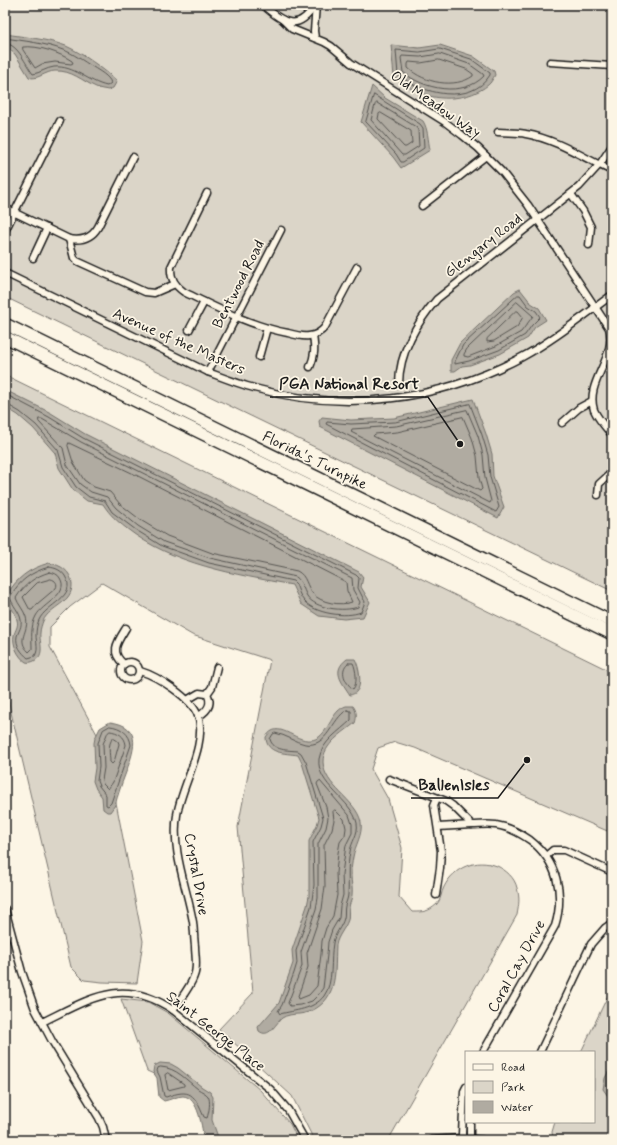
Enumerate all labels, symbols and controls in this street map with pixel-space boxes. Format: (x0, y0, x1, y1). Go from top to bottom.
street label: Old Meadow Way (386, 66, 484, 143)
street label: Glengary Road (441, 209, 527, 283)
street label: Bentwood Road (208, 237, 270, 332)
street label: Avenue of the Masters (109, 304, 248, 380)
callout: PGA National Resort (270, 369, 428, 397)
text: PGA National Resort (279, 374, 419, 395)
street label: Florida's Turnpike (259, 427, 370, 495)
callout: BallenIsles (411, 770, 498, 798)
text: BallenIsles (418, 775, 491, 796)
street label: Crystal Drive (179, 831, 213, 917)
street label: Coral Cay Drive (483, 916, 551, 1016)
street label: Saint George Place (161, 987, 269, 1078)
legend (465, 1051, 595, 1123)
text: Road (501, 1060, 525, 1076)
text: Park (501, 1080, 525, 1096)
text: Water (501, 1100, 533, 1116)

